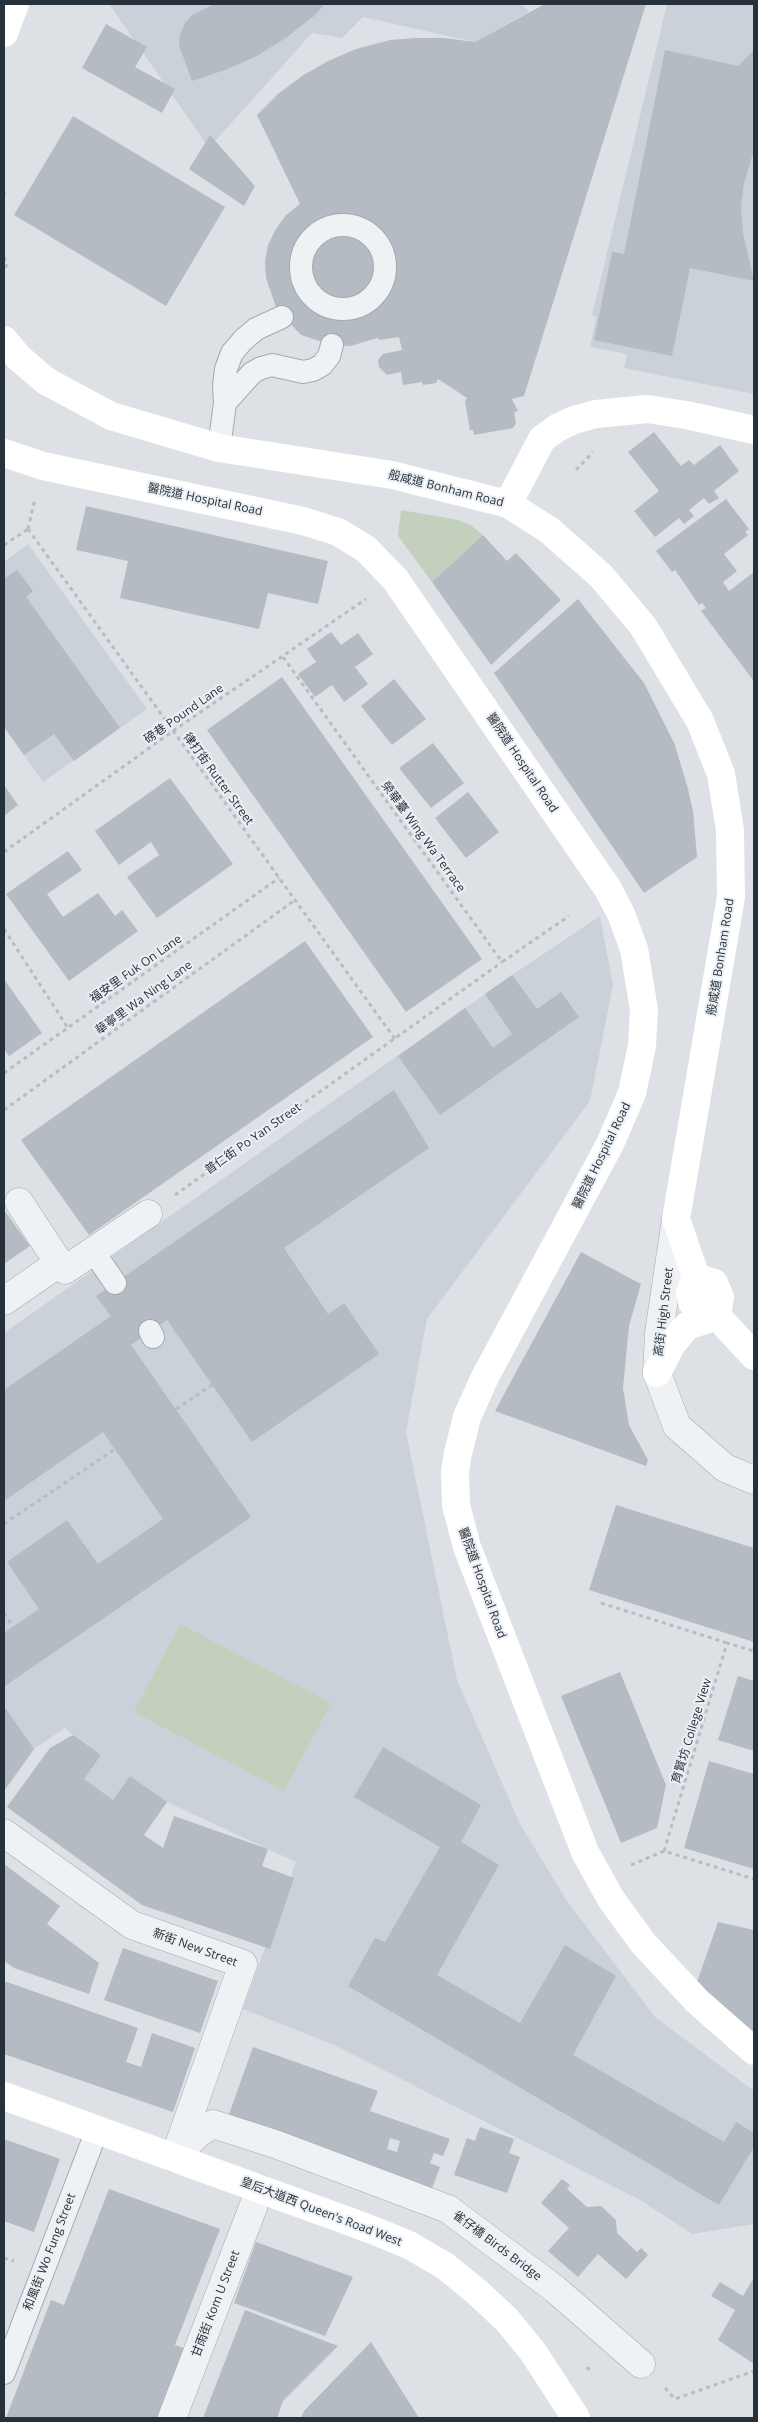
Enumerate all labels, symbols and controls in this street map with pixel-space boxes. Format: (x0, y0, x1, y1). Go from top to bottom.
street label: 般咸道 Bonham Road (387, 468, 505, 510)
street label: 醫院道 Hospital Road (146, 481, 264, 519)
street label: 磅巷 Pound Lane (141, 681, 227, 747)
street label: 醫院道 Hospital Road (483, 710, 561, 816)
street label: 律打街 Rutter Street (180, 730, 256, 828)
street label: 榮華臺 Wing Wa Terrace (378, 779, 468, 895)
street label: 般咸道 Bonham Road (705, 897, 737, 1017)
street label: 福安里 Fuk On Lane (87, 932, 185, 1006)
street label: 華寧里 Wa Ning Lane (93, 958, 195, 1038)
street label: 普仁街 Po Yan Street (202, 1100, 304, 1178)
street label: 醫院道 Hospital Road (570, 1100, 634, 1212)
street label: 高街 High Street (651, 1267, 677, 1357)
street label: 醫院道 Hospital Road (455, 1526, 509, 1640)
street label: 育賢坊 College View (669, 1677, 715, 1785)
street label: 新街 New Street (151, 1926, 239, 1970)
street label: 皇后大道西 Queen's Road West (238, 2175, 404, 2249)
street label: 和風街 Wo Fung Street (21, 2191, 79, 2313)
street label: 雀仔橋 Birds Bridge (450, 2208, 544, 2284)
street label: 甘雨街 Kom U Street (189, 2249, 243, 2359)

